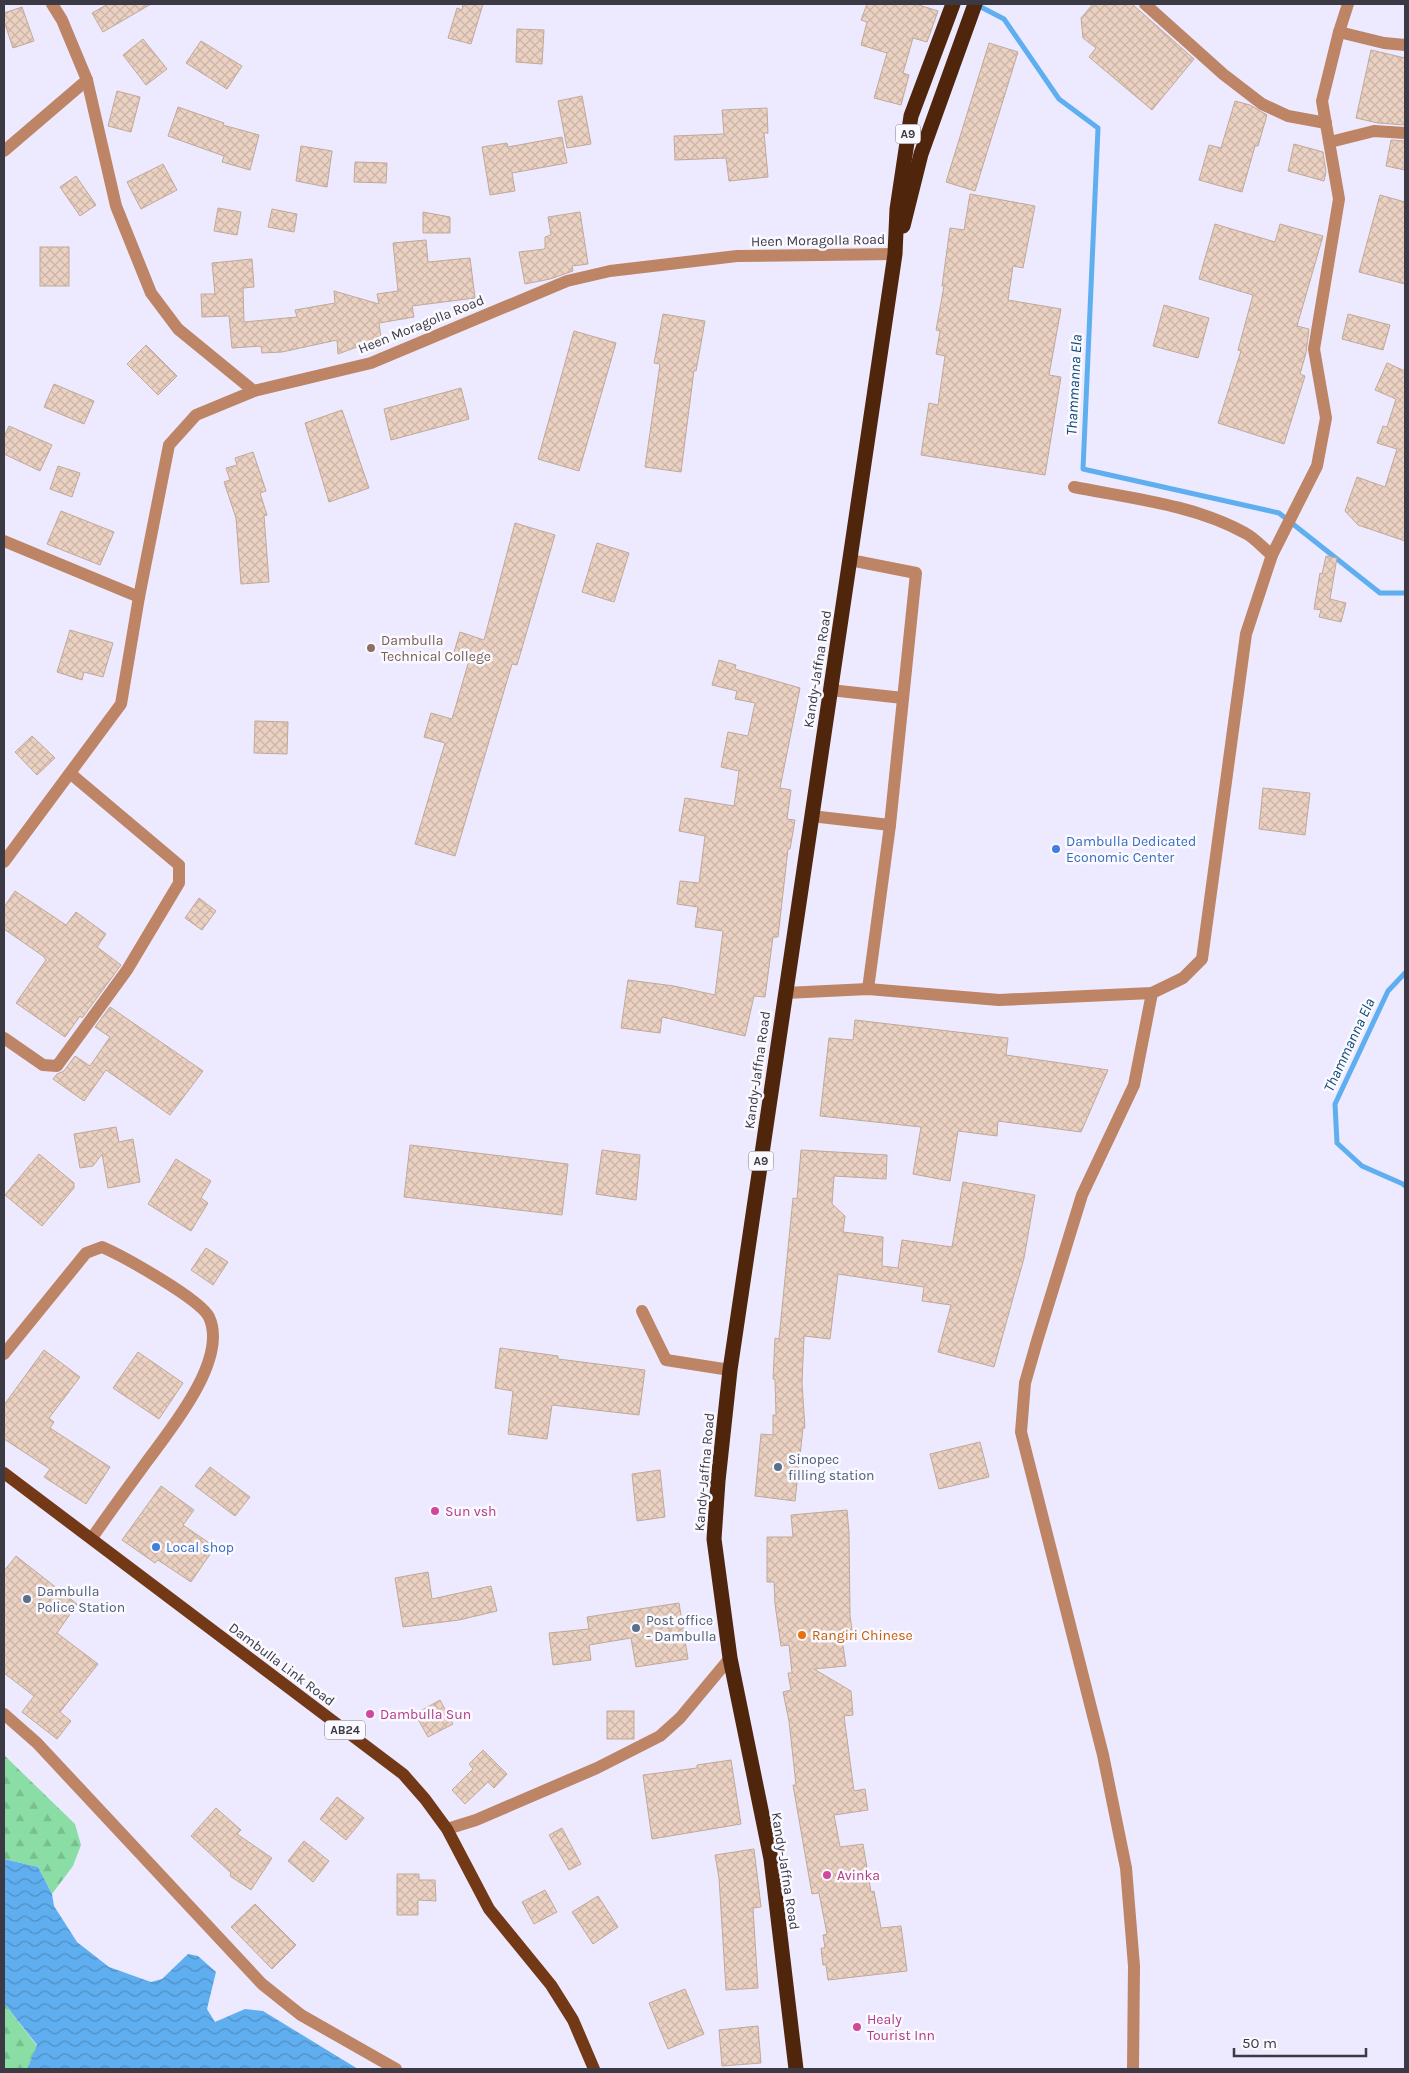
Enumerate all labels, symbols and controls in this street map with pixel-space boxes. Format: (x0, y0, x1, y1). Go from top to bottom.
road number: A9 (896, 125, 920, 144)
street label: Heen Moragolla Road (751, 231, 885, 250)
street label: Heen Moragolla Road (356, 291, 487, 358)
water label: Thammanna Ela (1062, 334, 1086, 436)
street label: Kandy-Jaffna Road (800, 609, 835, 729)
place label: Dambulla Technical College (381, 632, 491, 665)
marker: Dambulla Technical College (365, 642, 377, 654)
place label: Dambulla Dedicated Economic Center (1066, 833, 1196, 866)
marker: Dambulla Dedicated Economic Center (1050, 843, 1062, 855)
water label: Thammanna Ela (1319, 995, 1379, 1095)
street label: Kandy-Jaffna Road (741, 1010, 774, 1130)
road number: A9 (748, 1152, 774, 1170)
street label: Kandy-Jaffna Road (691, 1412, 718, 1532)
place label: Sinopec filling station (788, 1451, 875, 1484)
marker: Sinopec filling station (772, 1461, 784, 1473)
place label: Sun vsh (445, 1503, 497, 1520)
marker: Sun vsh (429, 1505, 441, 1517)
place label: Local shop (166, 1539, 234, 1556)
marker: Local shop (150, 1541, 162, 1553)
place label: Dambulla Police Station (37, 1583, 125, 1616)
marker: Dambulla Police Station (21, 1593, 33, 1605)
place label: Post office - Dambulla (646, 1612, 717, 1645)
street label: Dambulla Link Road (225, 1619, 338, 1710)
marker: Post office - Dambulla (630, 1622, 642, 1634)
place label: Rangiri Chinese (812, 1627, 913, 1644)
marker: Rangiri Chinese (796, 1629, 808, 1641)
place label: Dambulla Sun (380, 1706, 471, 1723)
marker: Dambulla Sun (364, 1708, 376, 1720)
road number: AB24 (325, 1720, 365, 1740)
street label: Kandy-Jaffna Road (768, 1811, 803, 1931)
place label: Avinka (837, 1867, 880, 1884)
marker: Avinka (821, 1869, 833, 1881)
place label: Healy Tourist Inn (867, 2011, 935, 2044)
marker: Healy Tourist Inn (851, 2021, 863, 2033)
scale bar (1234, 2026, 1366, 2058)
text: 50 m (1242, 2034, 1277, 2052)

